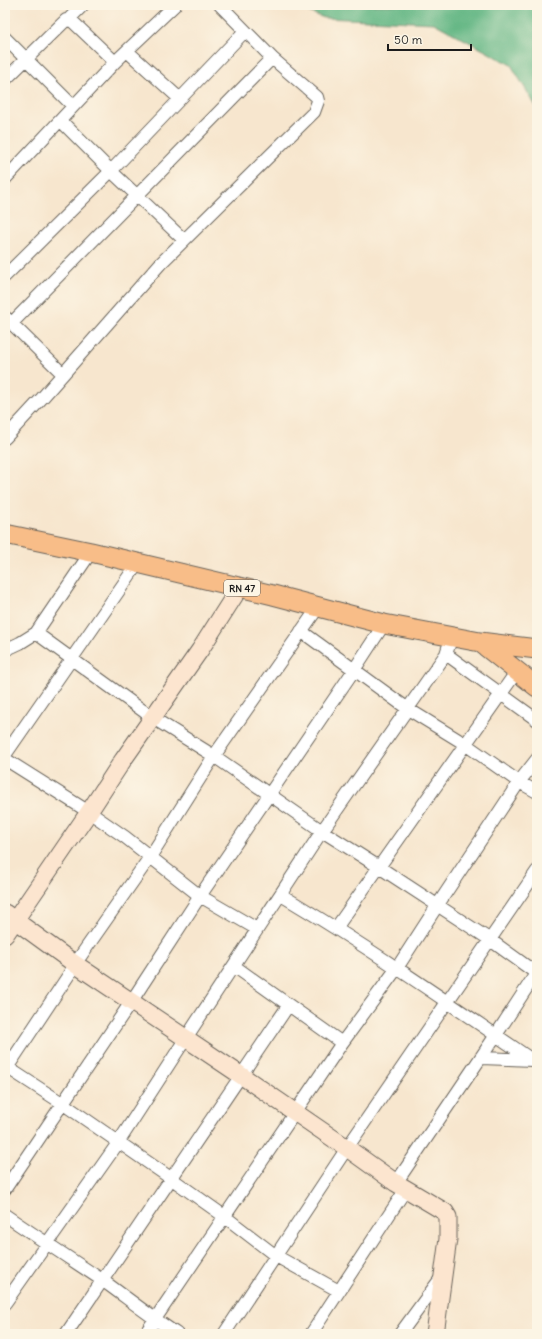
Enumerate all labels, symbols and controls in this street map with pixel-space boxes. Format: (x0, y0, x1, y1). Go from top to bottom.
scale bar (388, 26, 471, 52)
text: 50 m (394, 32, 423, 47)
road number: RN 47 (224, 580, 260, 596)

